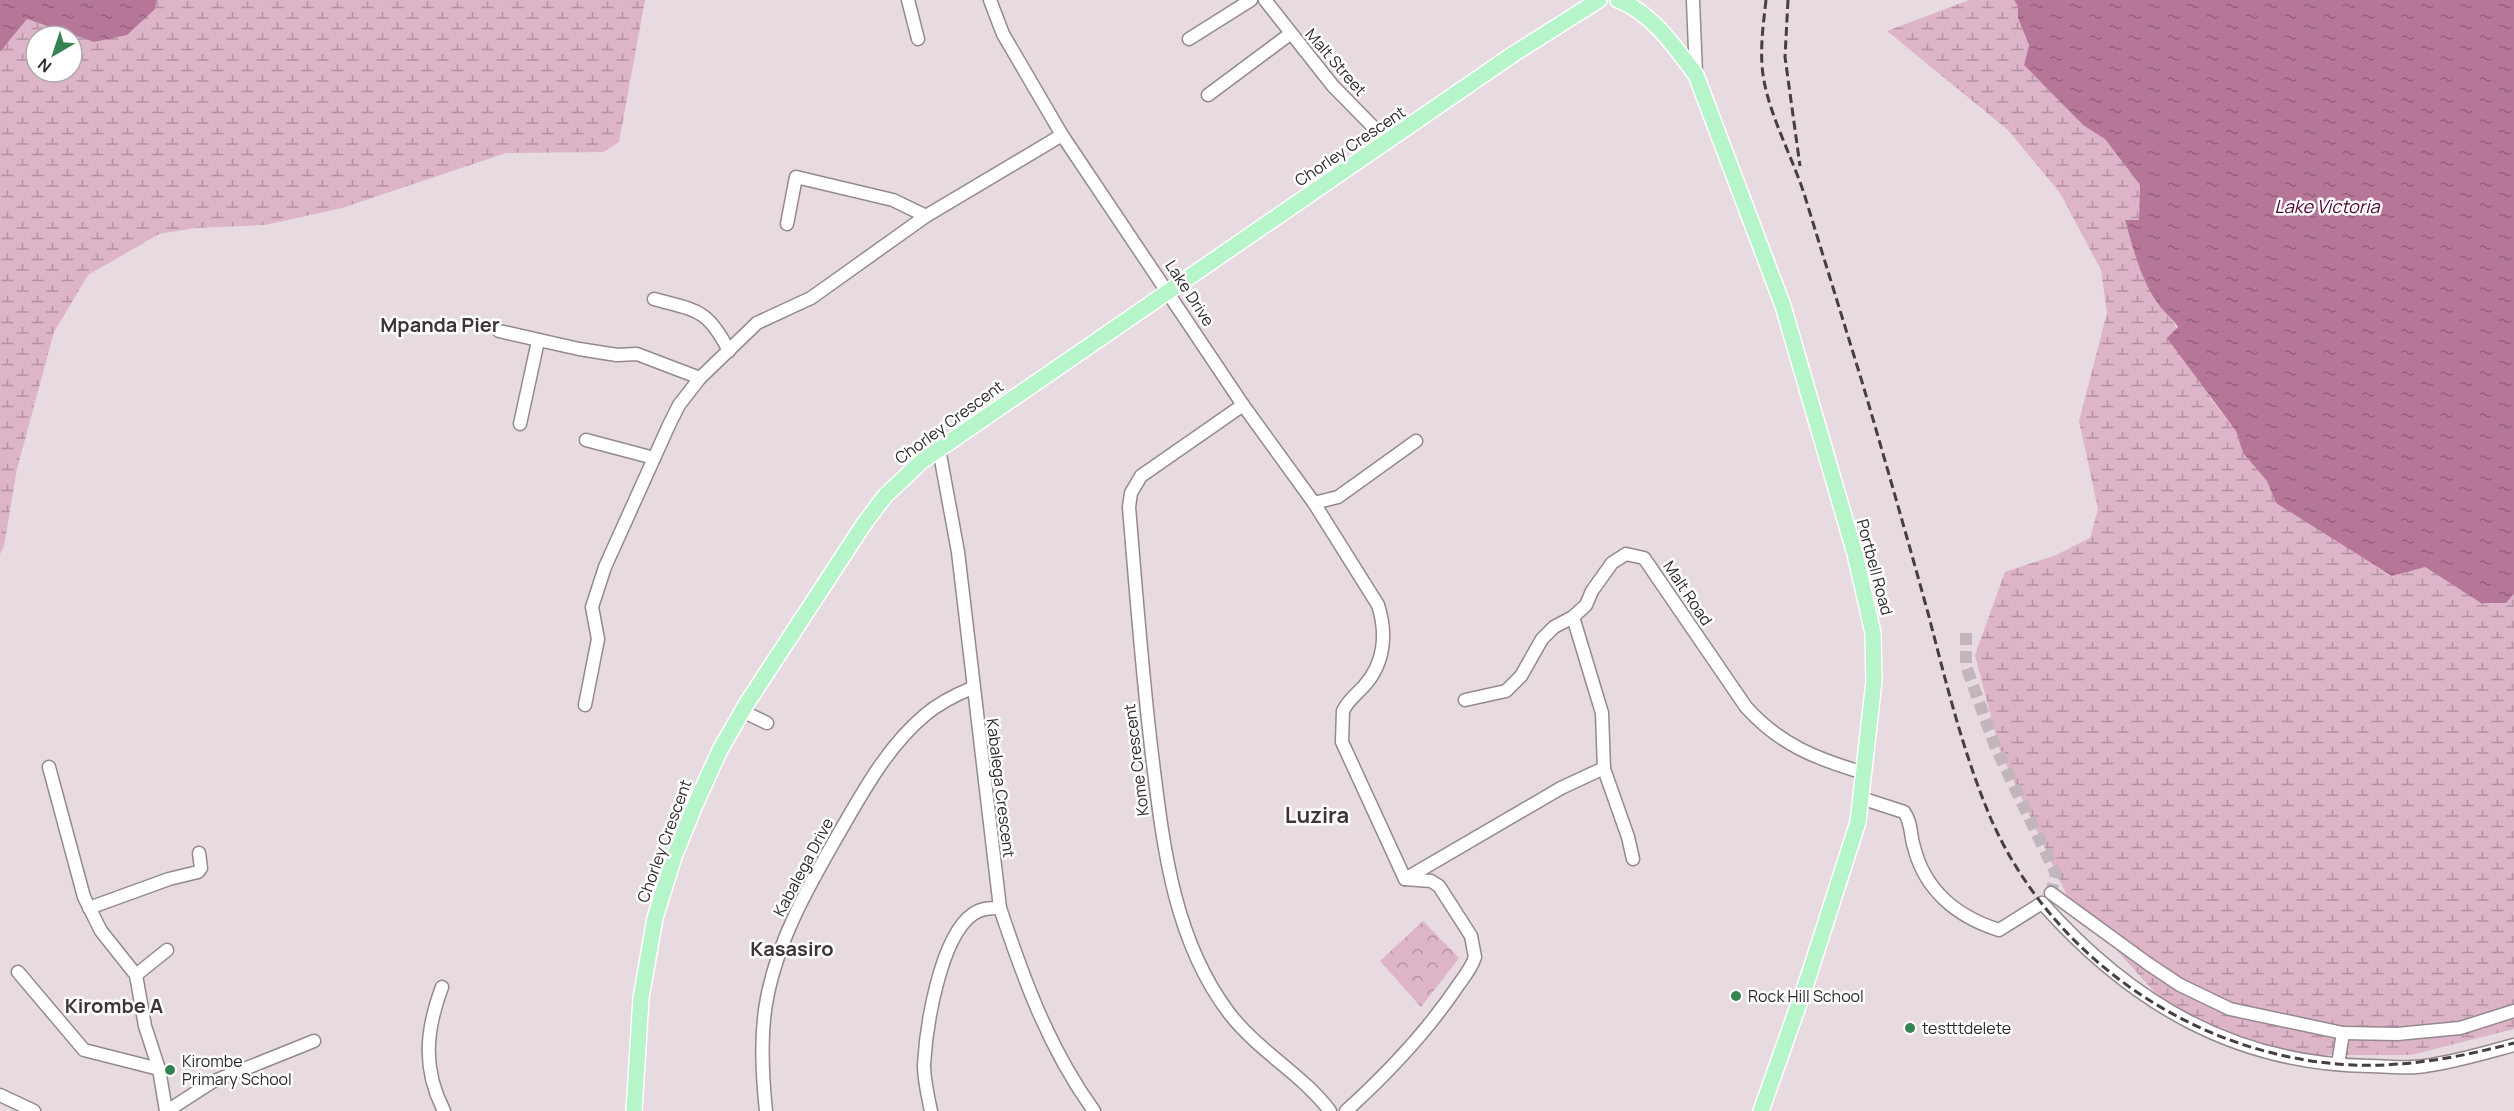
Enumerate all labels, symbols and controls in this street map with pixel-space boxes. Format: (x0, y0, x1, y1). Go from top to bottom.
north arrow (24, 24, 84, 84)
street label: Malt Street (1301, 24, 1371, 100)
text: N (33, 53, 56, 78)
street label: Chorley Crescent (1290, 101, 1410, 191)
water label: Lake Victoria (2275, 194, 2380, 218)
street label: Lake Drive (1160, 256, 1220, 330)
district label: Mpanda Pier (380, 311, 500, 338)
street label: Chorley Crescent (890, 375, 1008, 469)
street label: Portbell Road (1852, 516, 1898, 618)
street label: Malt Road (1658, 556, 1718, 630)
street label: Kome Crescent (1118, 703, 1154, 817)
street label: Kabalega Crescent (982, 717, 1020, 859)
street label: Chorley Crescent (632, 777, 696, 905)
district label: Luzira (1285, 800, 1349, 830)
street label: Kabalega Drive (768, 814, 838, 920)
district label: Kasasiro (750, 935, 834, 962)
place label: Rock Hill School (1748, 985, 1864, 1007)
marker: Rock Hill School (1729, 989, 1743, 1003)
district label: Kirombe A (65, 992, 164, 1019)
place label: testttdelete (1922, 1017, 2011, 1039)
marker: testttdelete (1903, 1021, 1917, 1035)
place label: Kirombe Primary School (182, 1050, 292, 1090)
marker: Kirombe Primary School (163, 1063, 177, 1077)

